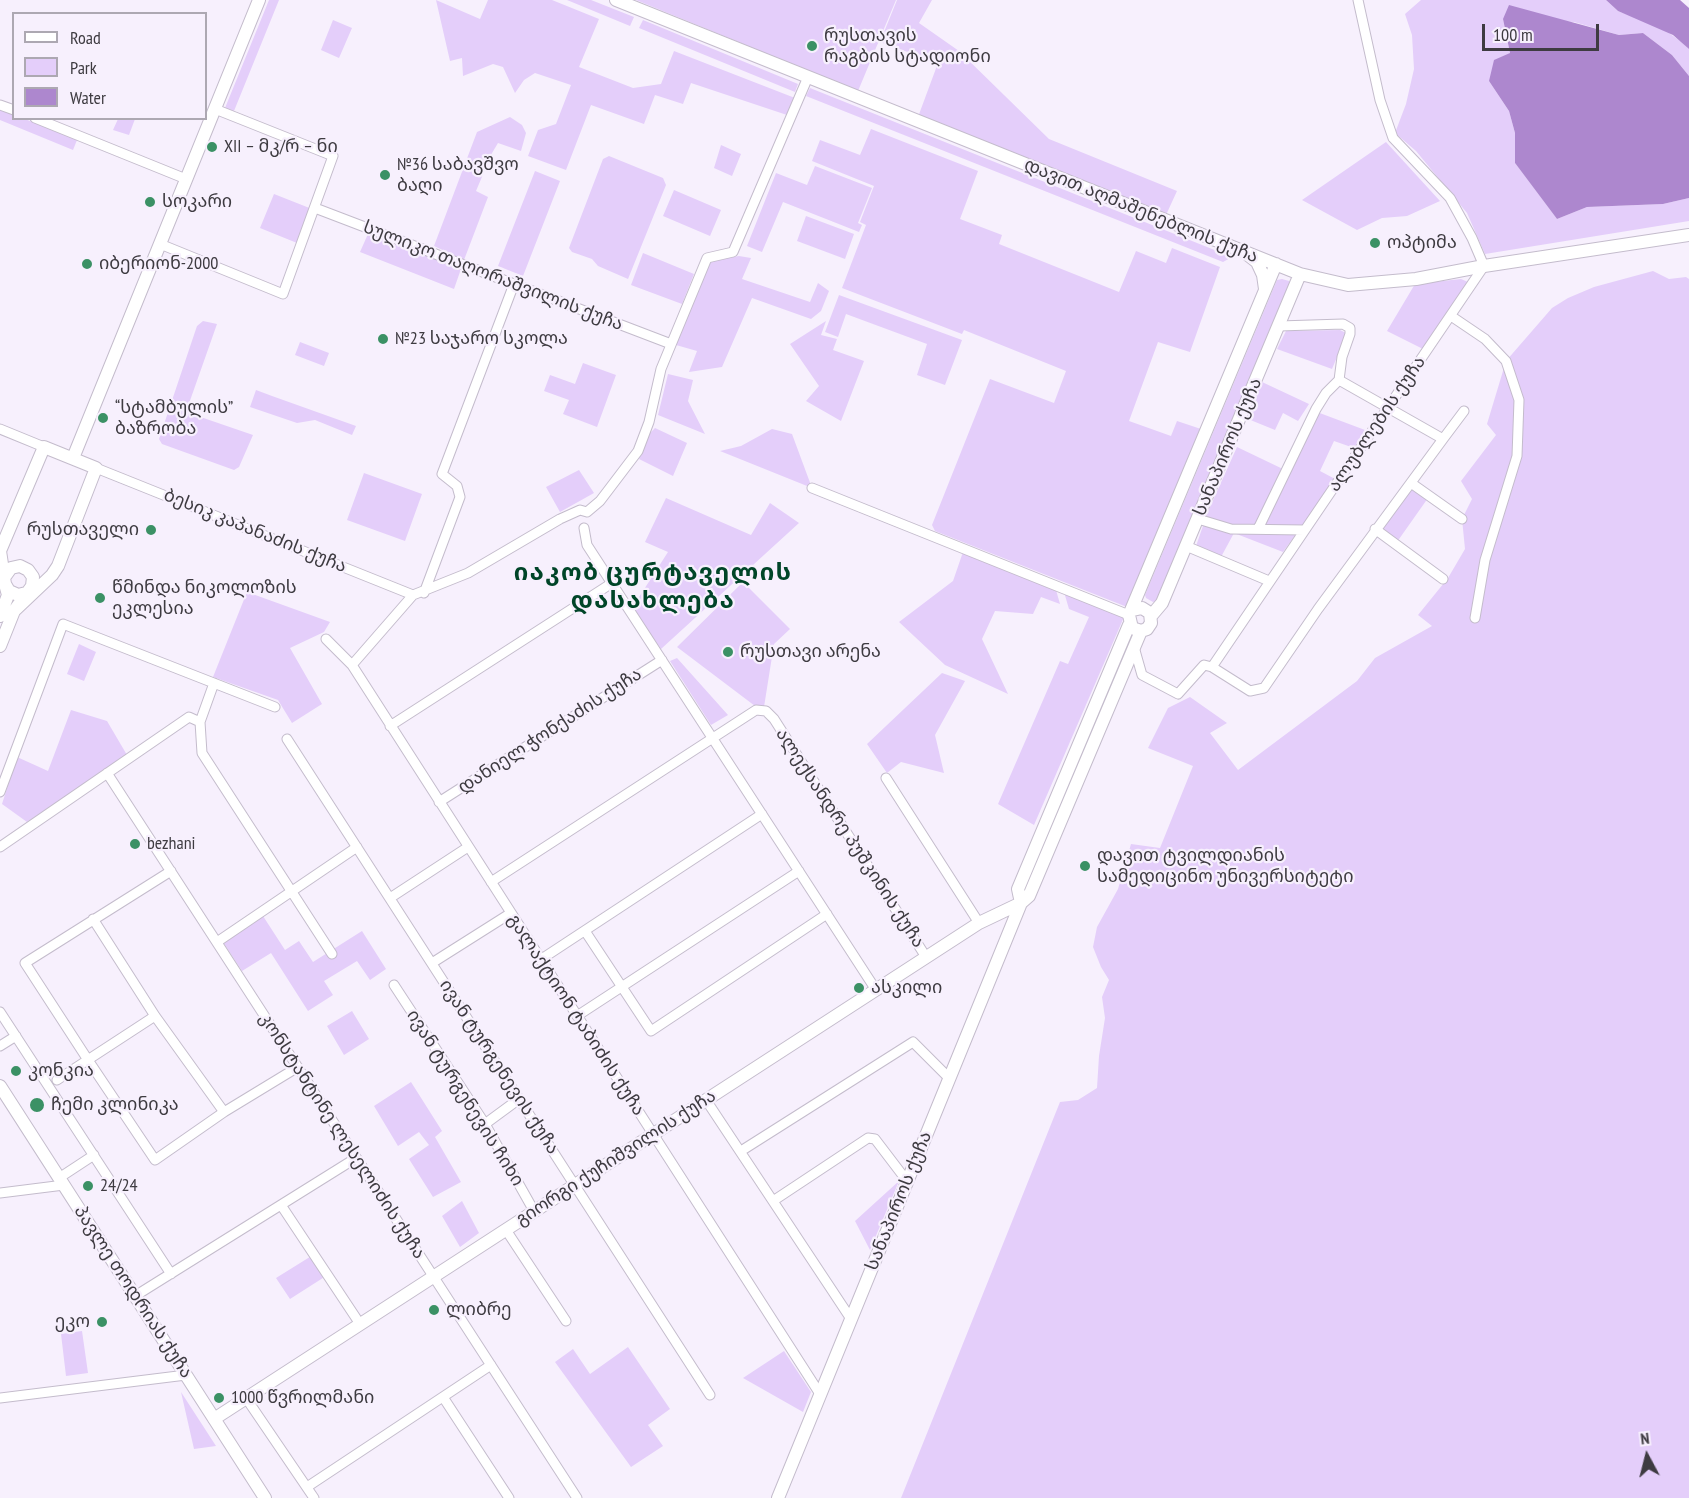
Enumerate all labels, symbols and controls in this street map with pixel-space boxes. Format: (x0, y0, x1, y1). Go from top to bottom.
legend (12, 12, 207, 120)
scale bar (1485, 12, 1602, 50)
text: 100 m (1493, 23, 1533, 46)
place label: რუსთავის რაგბის სტადიონი (824, 25, 991, 68)
text: Road (70, 26, 101, 49)
marker: რუსთავის რაგბის სტადიონი (805, 39, 819, 53)
text: Park (70, 56, 97, 79)
text: Water (70, 86, 106, 109)
place label: XII – მკ/რ – ნი (224, 136, 338, 158)
marker: XII – მკ/რ – ნი (205, 140, 219, 154)
place label: №36 საბავშვო ბაღი (397, 154, 519, 196)
street label: დავით აღმაშენებლის ქუჩა (1021, 154, 1261, 268)
marker: №36 საბავშვო ბაღი (378, 168, 392, 182)
place label: სოკარი (162, 191, 232, 213)
marker: სოკარი (143, 195, 157, 209)
street label: სულიკო თაღორაშვილის ქუჩა (360, 216, 626, 336)
place label: ოპტიმა (1387, 232, 1457, 254)
marker: ოპტიმა (1368, 236, 1382, 250)
place label: იბერიონ-2000 (99, 253, 218, 275)
marker: იბერიონ-2000 (80, 257, 94, 271)
place label: №23 საჯარო სკოლა (395, 328, 568, 350)
marker: №23 საჯარო სკოლა (376, 332, 390, 346)
street label: ალუბლების ქუჩა (1324, 352, 1430, 496)
street label: სანაპიროს ქუჩა (1189, 375, 1267, 519)
place label: “სტამბულის” ბაზრობა (115, 397, 233, 440)
marker: “სტამბულის” ბაზრობა (96, 411, 110, 425)
street label: ბესიკ კაპანაძის ქუჩა (160, 484, 350, 578)
place label: რუსთაველი (27, 519, 139, 541)
marker: რუსთაველი (144, 523, 158, 537)
district label: იაკობ ცურტაველის დასახლება (514, 559, 792, 615)
place label: წმინდა ნიკოლოზის ეკლესია (112, 577, 297, 620)
marker: წმინდა ნიკოლოზის ეკლესია (93, 591, 107, 605)
place label: რუსთავი არენა (740, 641, 881, 663)
marker: რუსთავი არენა (721, 645, 735, 659)
street label: დანიელ ჭონქაძის ქუჩა (454, 664, 646, 798)
street label: ალექსანდრე პუშკინის ქუჩა (771, 724, 929, 952)
place label: bezhani (147, 833, 196, 855)
marker: bezhani (128, 837, 142, 851)
place label: დავით ტვილდიანის სამედიცინო უნივერსიტეტი (1097, 845, 1353, 888)
marker: დავით ტვილდიანის სამედიცინო უნივერსიტეტი (1078, 859, 1092, 873)
street label: გალაქტიონ ტაბიძის ქუჩა (503, 910, 649, 1120)
street label: ივან ტურგენევის ქუჩა (434, 976, 564, 1158)
place label: ასკილი (871, 977, 942, 999)
marker: ასკილი (852, 981, 866, 995)
street label: ივან ტურგენევის ჩიხი (402, 1006, 528, 1190)
street label: კონსტანტინე ლესელიძის ქუჩა (254, 1009, 430, 1263)
place label: კონკია (28, 1060, 94, 1082)
marker: კონკია (9, 1064, 23, 1078)
street label: გიორგი ქუჩიშვილის ქუჩა (512, 1085, 720, 1231)
place label: ჩემი კლინიკა (51, 1094, 179, 1116)
marker: ჩემი კლინიკა (28, 1096, 46, 1114)
street label: სანაპიროს ქუჩა (861, 1128, 937, 1274)
place label: 24/24 (100, 1175, 138, 1197)
marker: 24/24 (81, 1179, 95, 1193)
street label: პავლე თოდრიას ქუჩა (69, 1202, 197, 1382)
place label: ლიბრე (446, 1299, 512, 1321)
marker: ლიბრე (427, 1303, 441, 1317)
place label: ეკო (55, 1311, 90, 1333)
marker: ეკო (95, 1315, 109, 1329)
place label: 1000 წვრილმანი (231, 1387, 374, 1409)
marker: 1000 წვრილმანი (212, 1391, 226, 1405)
north arrow (1617, 1426, 1677, 1486)
text: N (1639, 1428, 1650, 1449)

